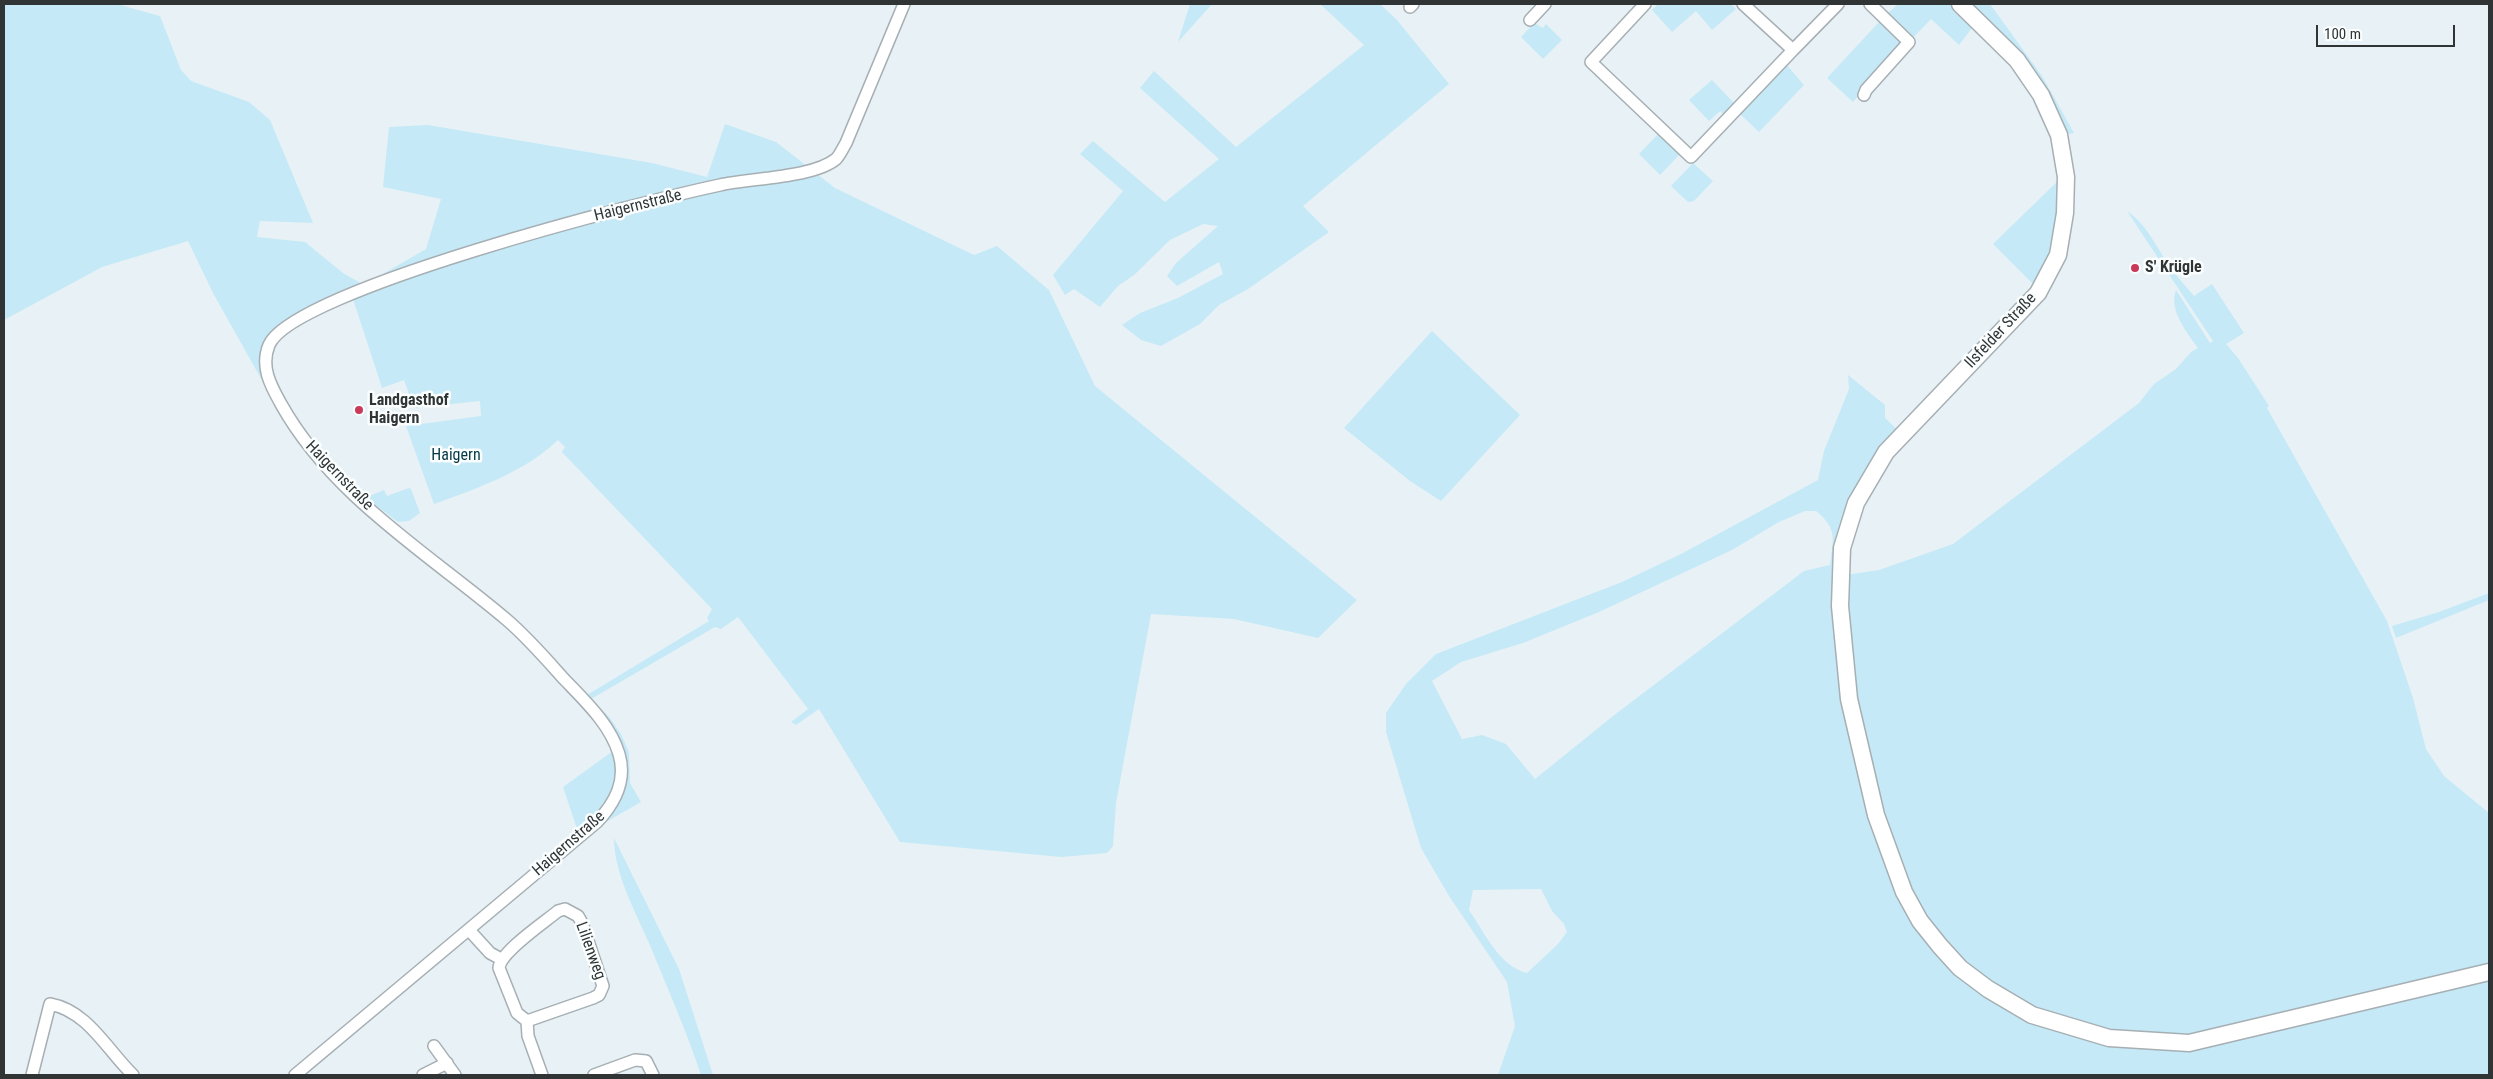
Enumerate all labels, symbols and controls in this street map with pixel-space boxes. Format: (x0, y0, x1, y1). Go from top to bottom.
scale bar (2318, 15, 2457, 47)
text: 100 m (2324, 25, 2361, 43)
street label: Haigernstraße (592, 186, 684, 226)
place label: S' Krügle (2145, 258, 2202, 278)
marker: S' Krügle (2129, 262, 2141, 274)
street label: Ilsfelder Straße (1961, 289, 2041, 373)
place label: Landgasthof Haigern (369, 391, 449, 429)
marker: Landgasthof Haigern (353, 404, 365, 416)
street label: Haigernstraße (301, 437, 377, 515)
park label: Haigern (431, 446, 481, 466)
street label: Haigernstraße (529, 807, 609, 881)
street label: Lilienweg (571, 920, 609, 982)

